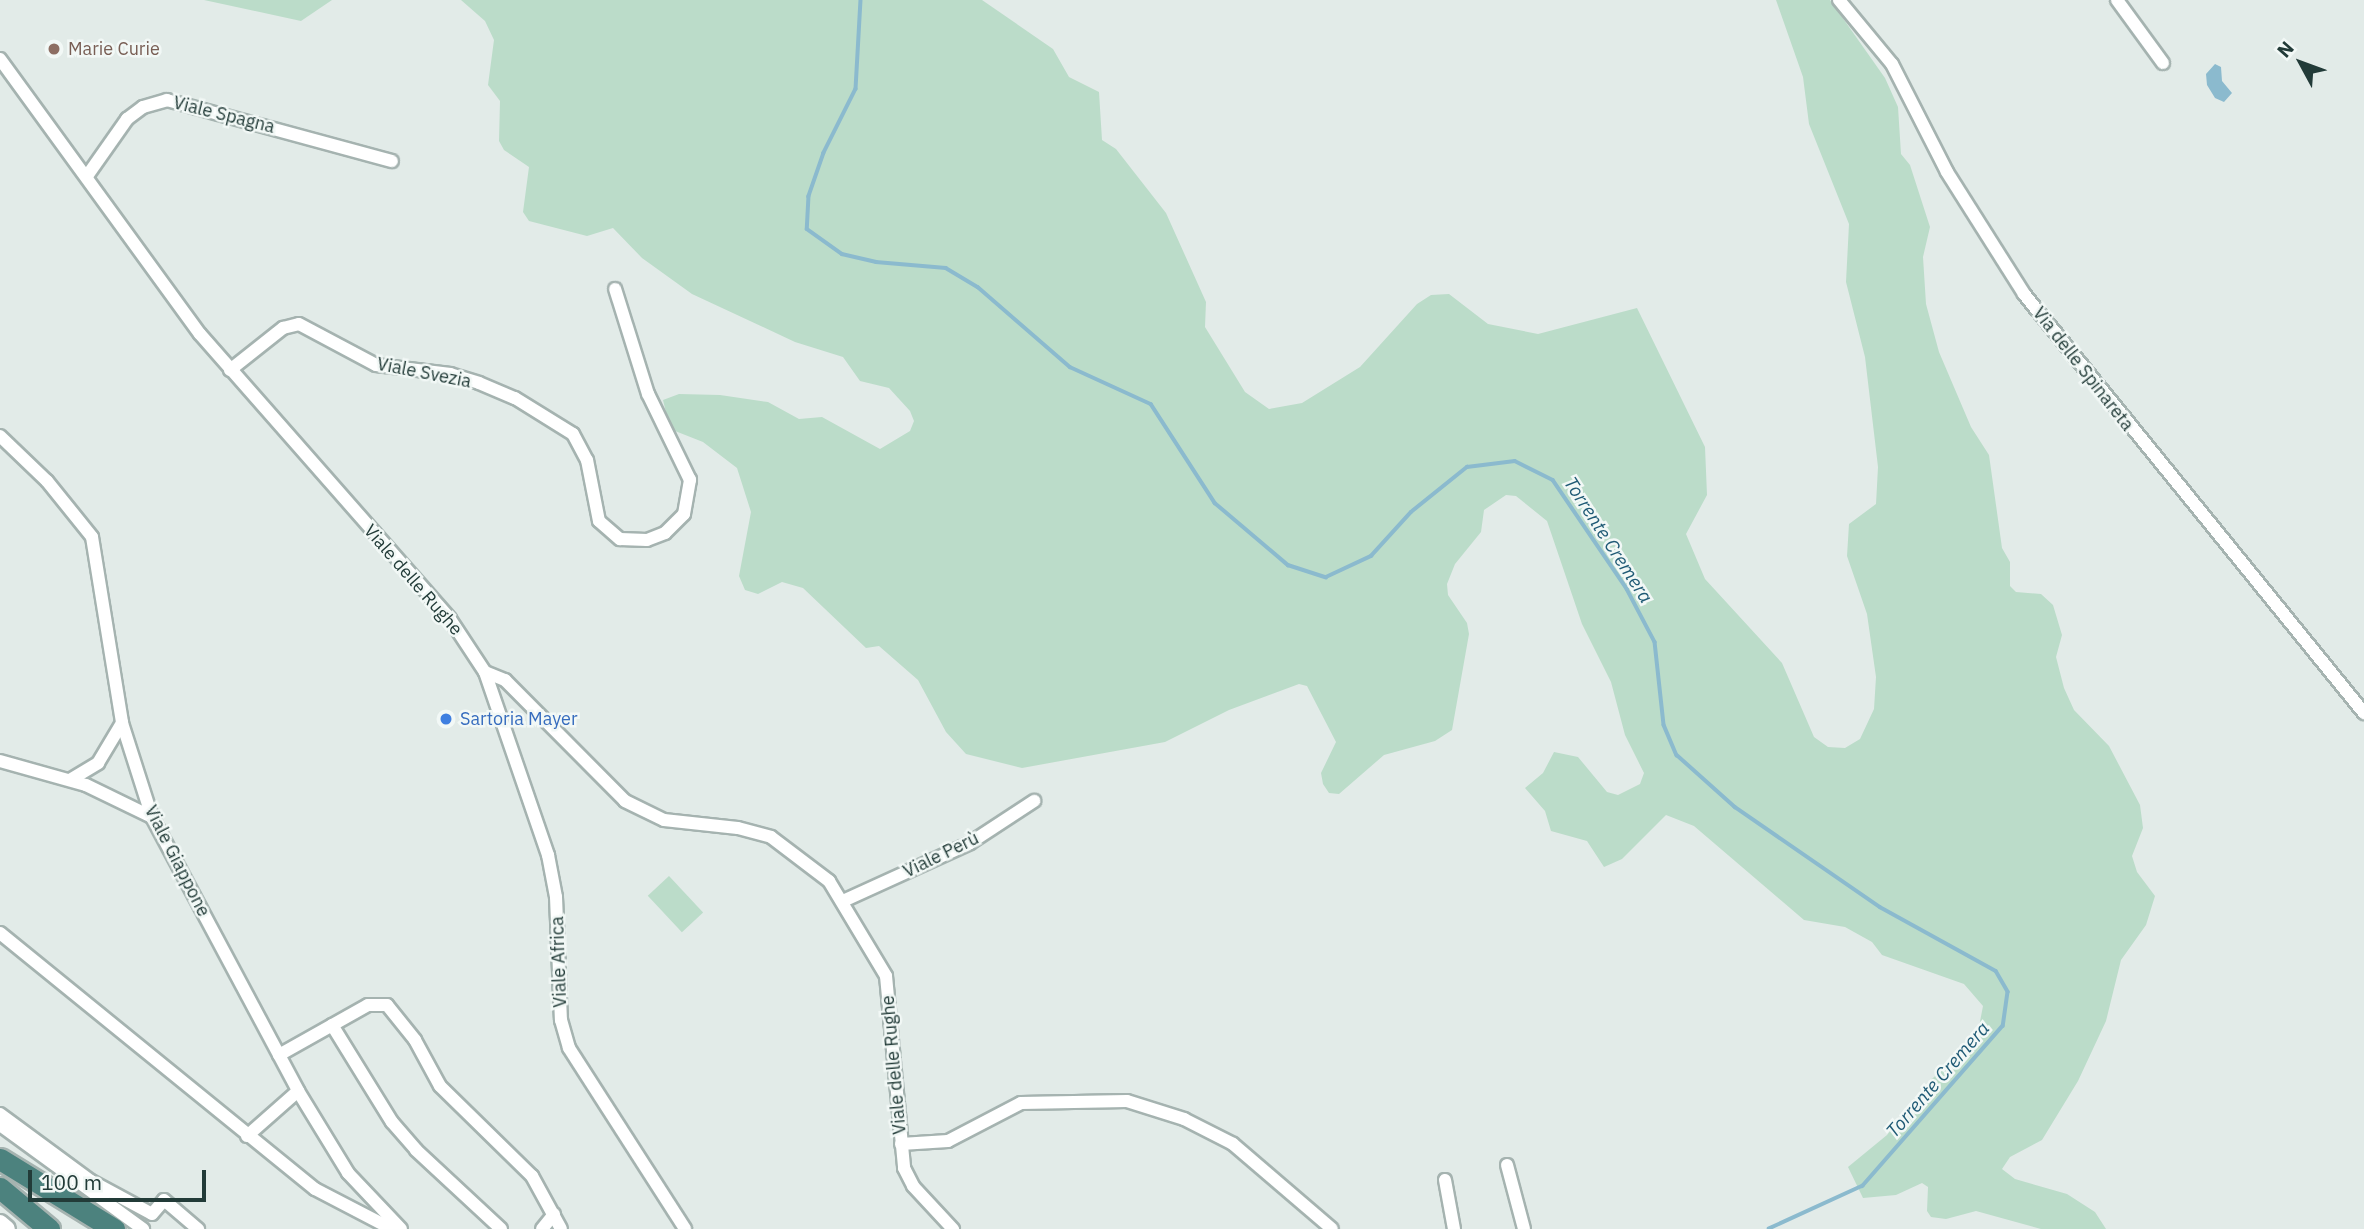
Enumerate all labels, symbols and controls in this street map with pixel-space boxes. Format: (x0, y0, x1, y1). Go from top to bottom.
north arrow (2266, 28, 2336, 98)
text: N (2272, 36, 2299, 62)
place label: Marie Curie (68, 38, 160, 60)
marker: Marie Curie (46, 41, 62, 57)
street label: Viale Spagna (171, 92, 277, 138)
street label: Via delle Spinareta (2028, 303, 2138, 435)
street label: Viale Svezia (375, 353, 473, 393)
water label: Torrente Cremera (1559, 473, 1657, 607)
street label: Viale delle Rughe (359, 520, 467, 640)
place label: Sartoria Mayer (460, 708, 578, 730)
marker: Sartoria Mayer (438, 711, 454, 727)
street label: Viale Giappone (140, 802, 214, 920)
street label: Viale Perù (900, 827, 982, 883)
street label: Viale Africa (547, 916, 571, 1008)
street label: Viale delle Rughe (877, 995, 911, 1135)
water label: Torrente Cremera (1882, 1018, 1994, 1142)
scale bar (32, 1156, 210, 1200)
text: 100 m (41, 1168, 102, 1196)

